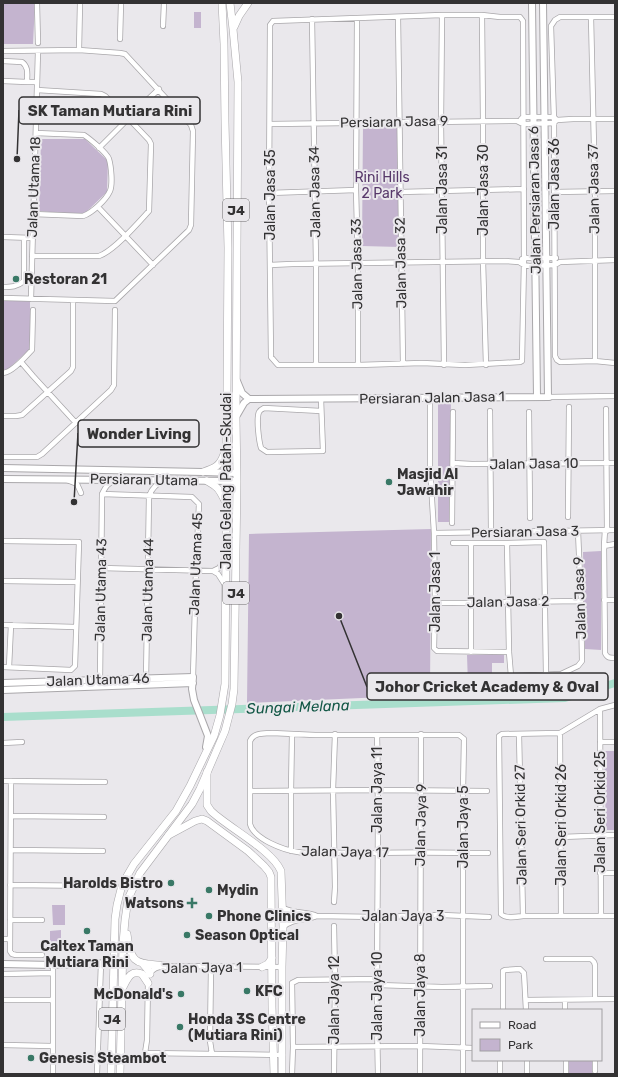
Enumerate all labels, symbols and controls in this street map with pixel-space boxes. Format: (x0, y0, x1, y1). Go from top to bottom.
callout: SK Taman Mutiara Rini (19, 97, 200, 124)
text: SK Taman Mutiara Rini (28, 102, 192, 120)
street label: Persiaran Jasa 9 (340, 113, 448, 131)
street label: Jalan Persiaran Jasa 6 (525, 126, 545, 274)
street label: Jalan Utama 18 (24, 136, 44, 238)
street label: Jalan Jasa 36 (546, 138, 563, 230)
street label: Jalan Jasa 30 (475, 144, 492, 236)
street label: Jalan Jasa 37 (585, 144, 603, 234)
street label: Jalan Jasa 34 (306, 146, 324, 238)
street label: Jalan Jasa 31 (434, 146, 451, 234)
street label: Jalan Jasa 35 (262, 149, 279, 241)
park label: Rini Hills 2 Park (354, 169, 410, 202)
road number: J4 (223, 199, 249, 221)
street label: Jalan Jasa 32 (392, 217, 410, 309)
street label: Jalan Jasa 33 (348, 218, 366, 310)
place label: Restoran 21 (24, 271, 107, 288)
marker: Restoran 21 (11, 274, 21, 284)
street label: Persiaran Jalan Jasa 1 (359, 388, 505, 408)
street label: Jalan Gelang Patah-Skudai (218, 393, 235, 569)
callout: Wonder Living (78, 420, 199, 447)
text: Wonder Living (87, 425, 191, 443)
street label: Jalan Jasa 10 (489, 455, 579, 473)
place label: Masjid Al Jawahir (397, 466, 458, 499)
street label: Persiaran Utama (90, 471, 198, 489)
marker: Masjid Al Jawahir (384, 477, 394, 487)
street label: Jalan Utama 45 (186, 512, 206, 616)
street label: Persiaran Jasa 3 (471, 523, 579, 541)
street label: Jalan Utama 43 (92, 538, 110, 642)
street label: Jalan Utama 44 (139, 538, 157, 642)
street label: Jalan Jasa 1 (427, 552, 444, 632)
street label: Jalan Jasa 9 (570, 556, 590, 640)
road number: J4 (223, 582, 249, 604)
street label: Jalan Jasa 2 (467, 593, 549, 611)
street label: Jalan Utama 46 (46, 670, 150, 690)
callout: Johor Cricket Academy & Oval (367, 673, 608, 700)
text: Johor Cricket Academy & Oval (375, 678, 599, 696)
water label: Sungai Melana (246, 696, 350, 718)
street label: Jalan Jaya 11 (369, 747, 386, 833)
street label: Jalan Seri Orkid 25 (592, 751, 609, 873)
street label: Jalan Seri Orkid 27 (511, 764, 531, 886)
street label: Jalan Seri Orkid 26 (553, 764, 570, 886)
street label: Jalan Jaya 9 (412, 783, 430, 867)
street label: Jalan Jaya 5 (455, 786, 472, 868)
street label: Jalan Jaya 17 (301, 843, 389, 861)
place label: Harolds Bistro (63, 875, 163, 892)
marker: Harolds Bistro (166, 878, 176, 888)
place label: Mydin (217, 882, 259, 899)
marker: Mydin (204, 885, 214, 895)
place label: Watsons (125, 895, 184, 912)
marker: Watsons (187, 898, 197, 908)
place label: Phone Clinics (217, 908, 312, 925)
street label: Jalan Jaya 3 (361, 908, 445, 925)
marker: Phone Clinics (204, 911, 214, 921)
marker: Caltex Taman Mutiara Rini (82, 926, 92, 936)
place label: Season Optical (195, 927, 299, 944)
marker: Season Optical (182, 930, 192, 940)
place label: Caltex Taman Mutiara Rini (40, 938, 134, 971)
street label: Jalan Jaya 10 (369, 951, 386, 1041)
street label: Jalan Jaya 8 (412, 953, 429, 1037)
street label: Jalan Jaya 12 (326, 956, 343, 1044)
street label: Jalan Jaya 1 (162, 959, 242, 977)
place label: KFC (255, 983, 283, 1000)
place label: McDonald's (94, 986, 173, 1003)
marker: KFC (242, 986, 252, 996)
marker: McDonald's (176, 989, 186, 999)
road number: J4 (99, 1008, 125, 1030)
legend (472, 1009, 602, 1061)
place label: Honda 3S Centre (Mutiara Rini) (188, 1011, 306, 1044)
text: Road (508, 1018, 536, 1032)
marker: Honda 3S Centre (Mutiara Rini) (175, 1022, 185, 1032)
text: Park (508, 1038, 534, 1052)
place label: Genesis Steambot (39, 1050, 167, 1067)
marker: Genesis Steambot (26, 1053, 36, 1063)

